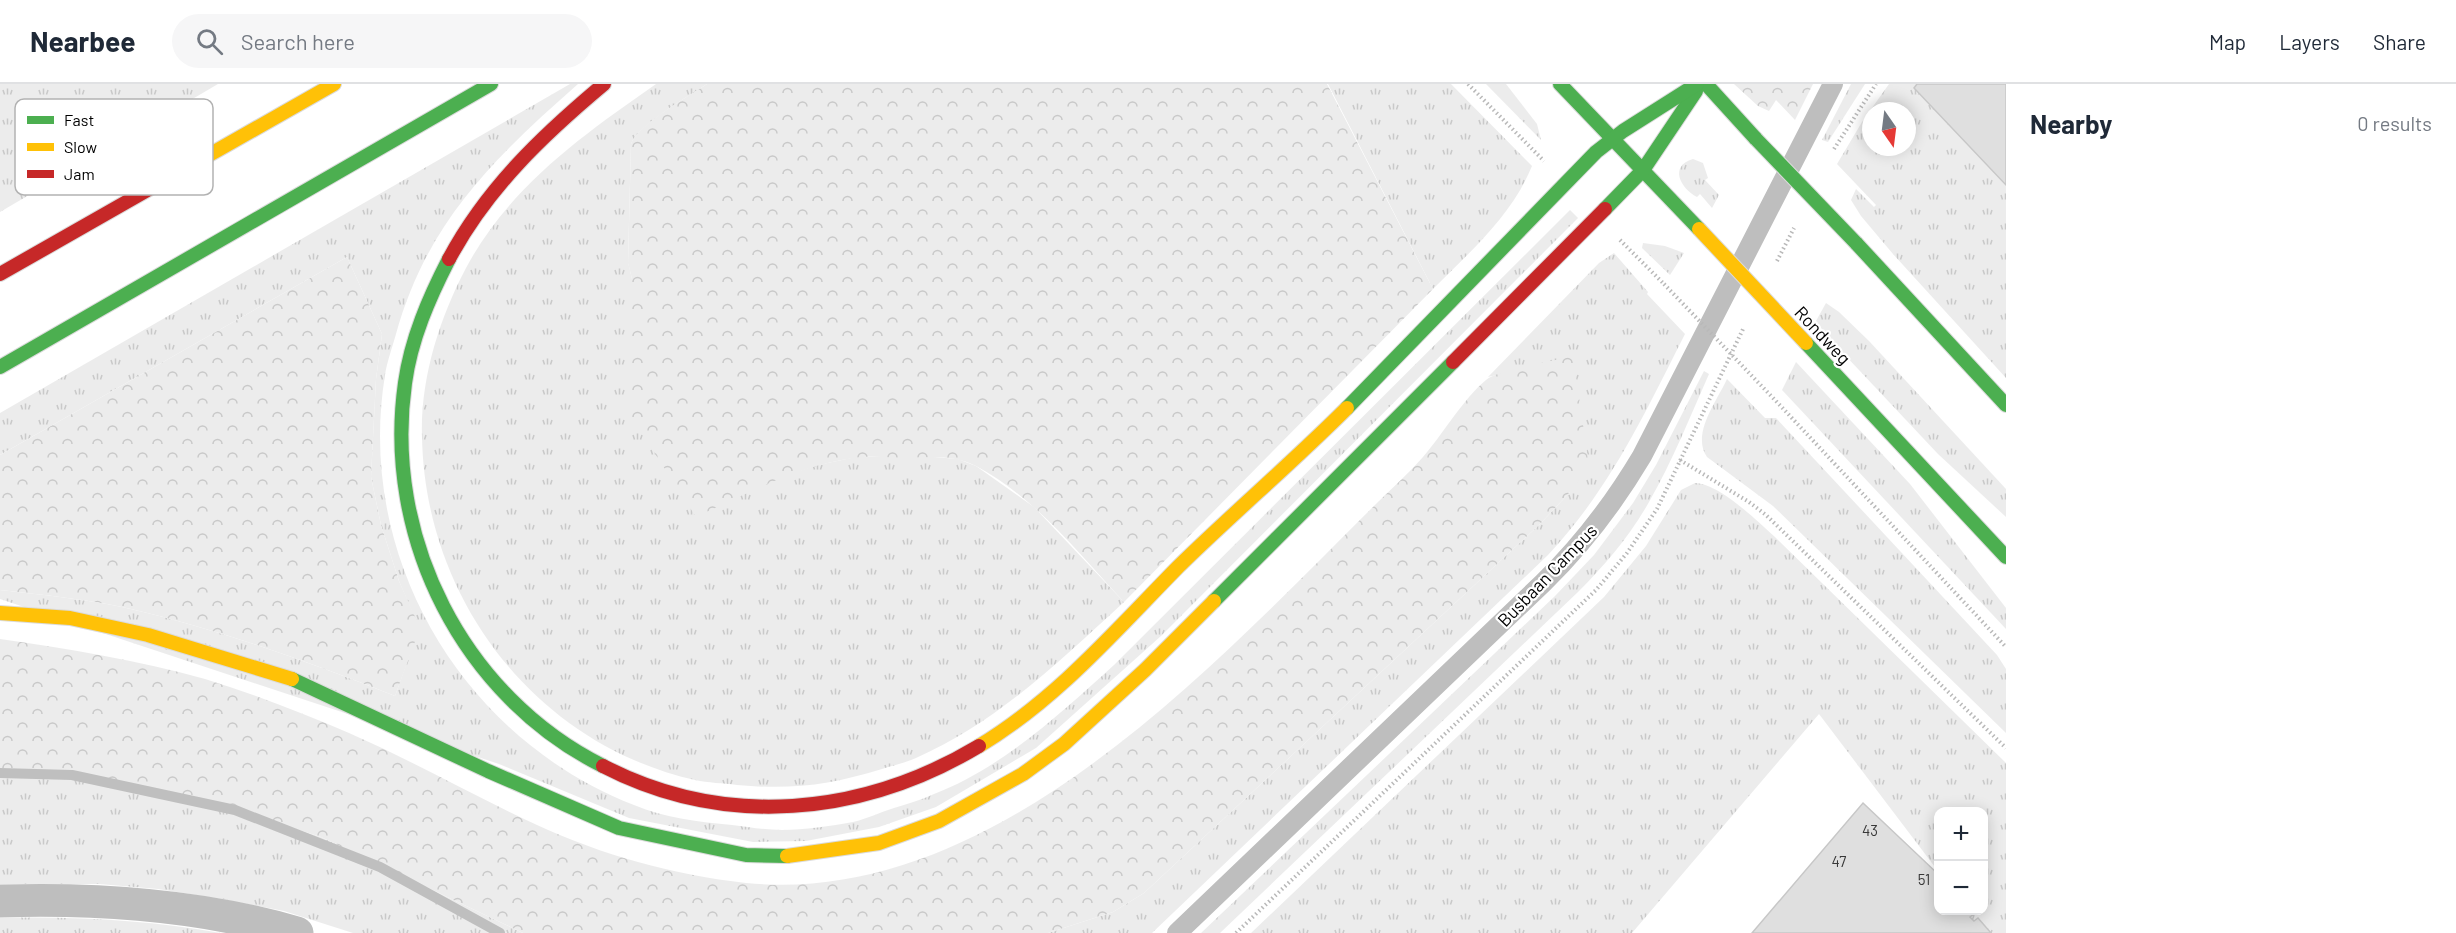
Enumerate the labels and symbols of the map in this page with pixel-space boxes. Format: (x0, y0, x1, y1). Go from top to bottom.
legend (15, 99, 213, 195)
north arrow (1862, 102, 1916, 156)
text: Fast (64, 110, 94, 129)
text: Slow (64, 137, 97, 156)
text: Jam (64, 164, 95, 183)
street label: Rondweg (1790, 301, 1856, 369)
street label: Busbaan Campus (1493, 519, 1601, 631)
house number: 43 (1862, 821, 1878, 839)
house number: 47 (1832, 852, 1846, 870)
house number: 51 (1918, 870, 1930, 888)

